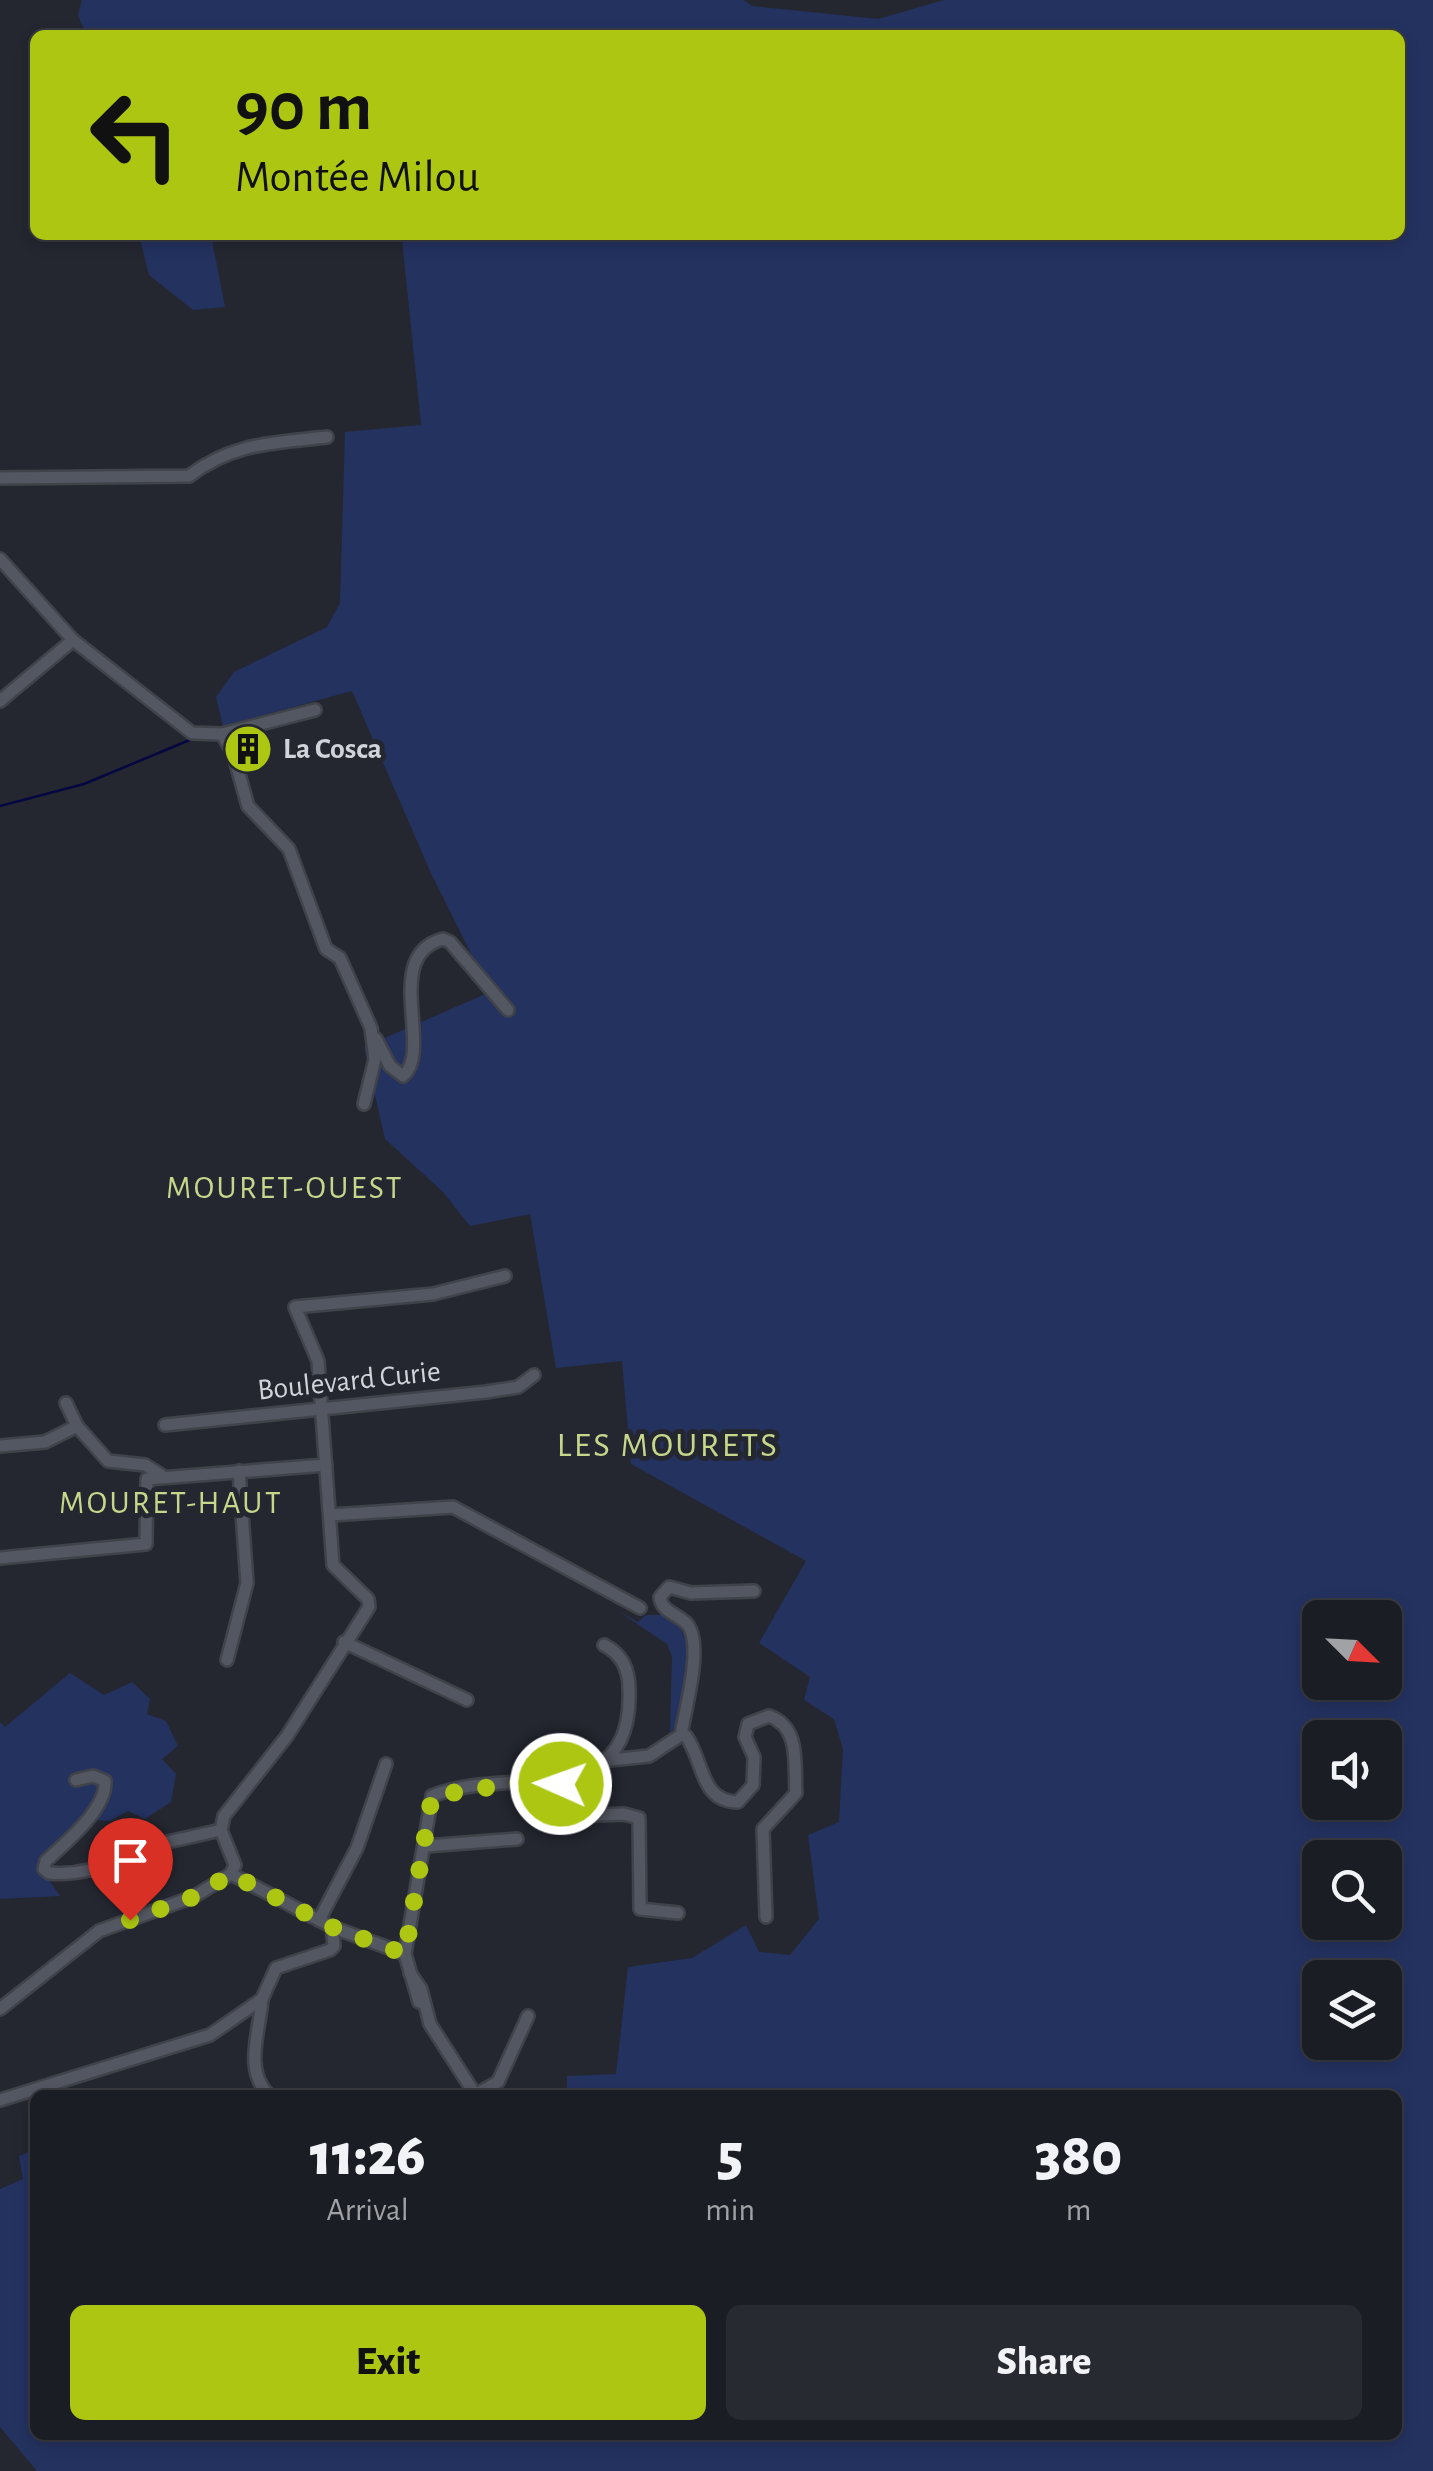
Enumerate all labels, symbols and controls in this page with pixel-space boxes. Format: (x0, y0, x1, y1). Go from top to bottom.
icon: left (70, 70, 200, 200)
text: 90 m (235, 73, 372, 143)
text: Montée Milou (235, 155, 480, 200)
building icon: La Cosca (222, 723, 274, 775)
place label: La Cosca (283, 734, 382, 764)
district label: MOURET-OUEST (166, 1172, 404, 1204)
street label: Boulevard Curie (256, 1356, 442, 1406)
district label: LES MOURETS (557, 1428, 779, 1463)
district label: MOURET-HAUT (59, 1487, 283, 1519)
north arrow (1302, 1600, 1402, 1700)
map controls (1302, 1600, 1402, 2060)
button: sound (1302, 1720, 1402, 1820)
position arrow (509, 1732, 613, 1836)
pin (88, 1818, 173, 1921)
icon: arrive (103, 1833, 158, 1888)
button: search (1302, 1840, 1402, 1940)
button: layers (1302, 1960, 1402, 2060)
text: 11:26 (310, 2126, 426, 2186)
text: 5 (717, 2126, 743, 2186)
text: 380 (1035, 2126, 1122, 2186)
text: Arrival (326, 2194, 409, 2226)
text: min (705, 2194, 755, 2226)
text: m (1066, 2194, 1091, 2226)
button: Exit (70, 2305, 706, 2420)
button: Share (726, 2305, 1362, 2420)

